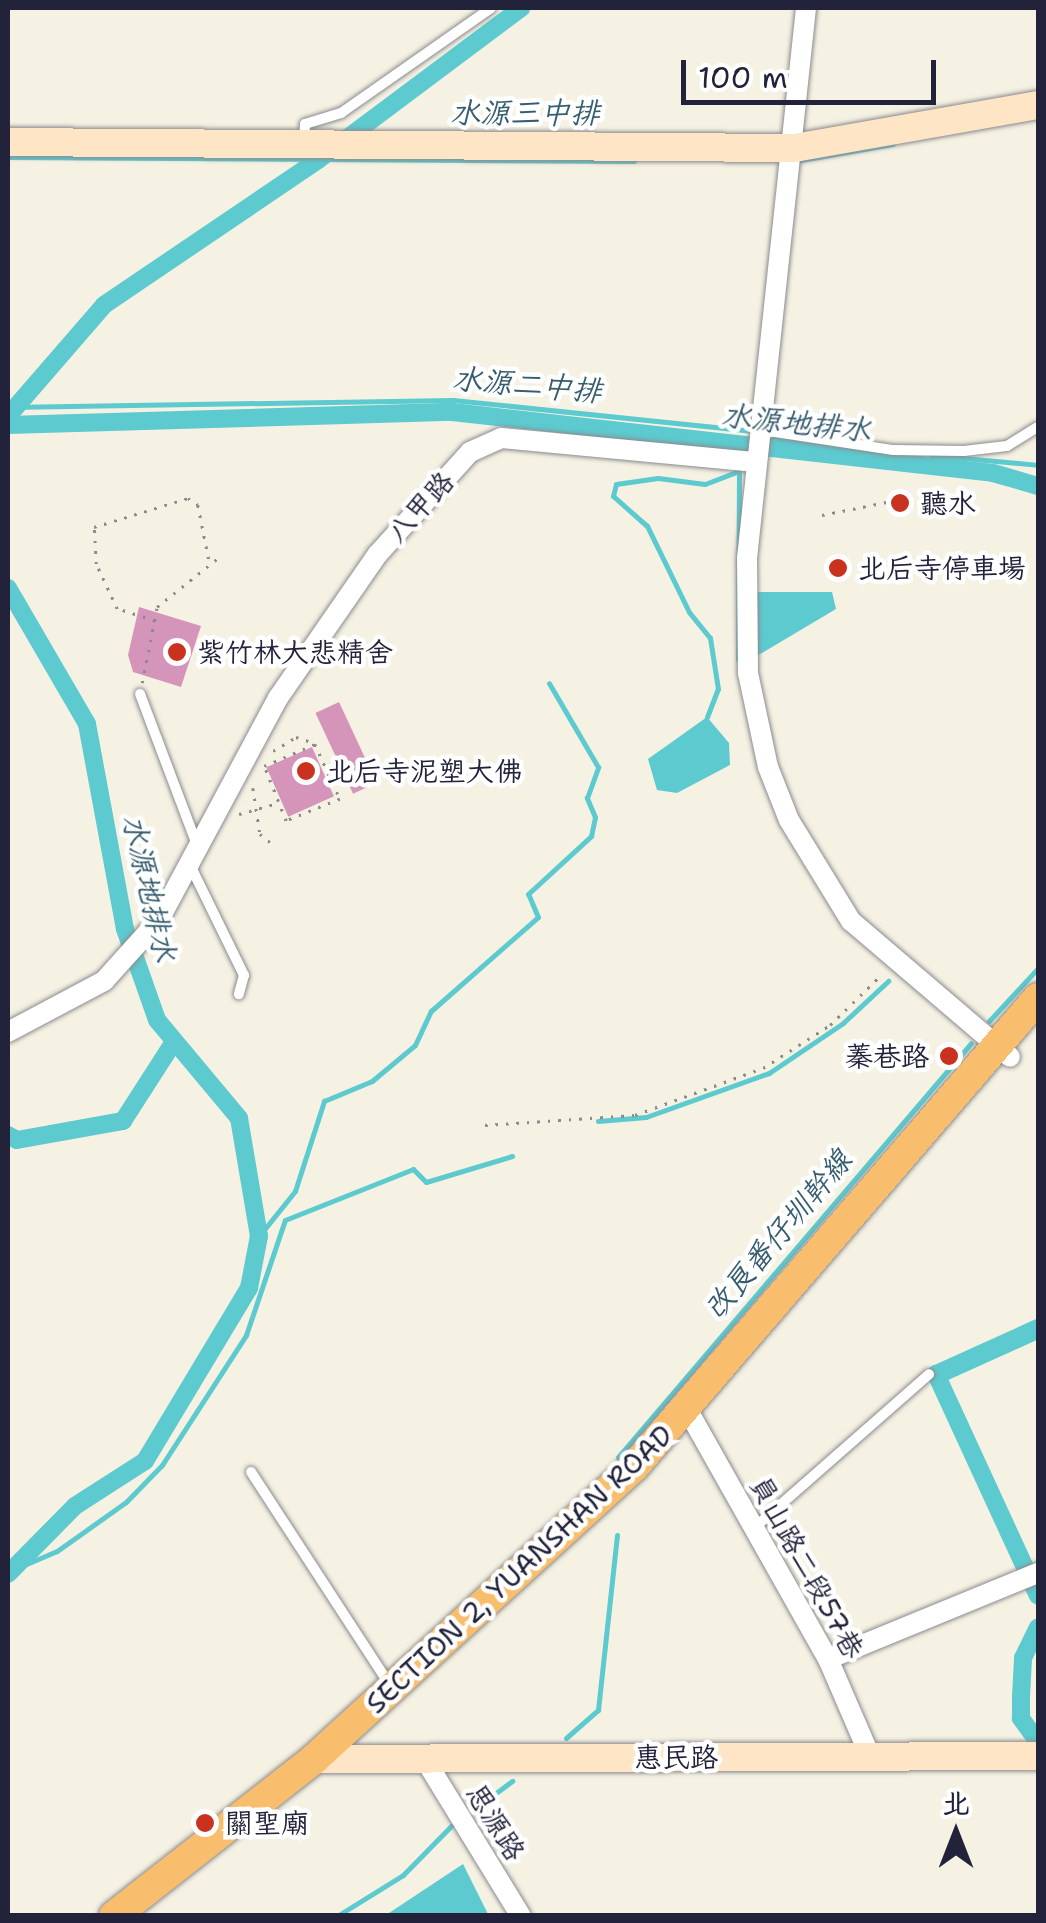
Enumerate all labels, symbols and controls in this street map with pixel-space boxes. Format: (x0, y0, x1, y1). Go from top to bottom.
scale bar (686, 40, 941, 102)
text: 100 m (698, 57, 788, 98)
water label: 水源三中排 (450, 95, 600, 131)
water label: 水源二中排 (451, 361, 603, 409)
water label: 水源地排水 (720, 397, 872, 449)
street label: 八甲路 (379, 465, 461, 549)
place label: 聽水 (920, 486, 976, 520)
marker: 聽水 (889, 492, 911, 514)
place label: 北后寺停車場 (858, 551, 1026, 585)
marker: 北后寺停車場 (827, 557, 849, 579)
place label: 紫竹林大悲精舍 (197, 635, 393, 669)
marker: 紫竹林大悲精舍 (166, 641, 188, 663)
place label: 北后寺泥塑大佛 (326, 754, 522, 788)
marker: 北后寺泥塑大佛 (295, 760, 317, 782)
water label: 水源地排水 (115, 811, 183, 965)
place label: 蓁巷路 (845, 1039, 929, 1073)
marker: 蓁巷路 (938, 1045, 960, 1067)
water label: 改良番仔圳幹線 (697, 1143, 859, 1327)
street label: SECTION 2, YUANSHAN ROAD (359, 1418, 679, 1720)
street label: 員山路二段57巷 (743, 1470, 871, 1664)
street label: 惠民路 (634, 1740, 718, 1774)
street label: 思源路 (459, 1777, 533, 1867)
north arrow (906, 1783, 1006, 1883)
text: 北 (942, 1784, 970, 1822)
place label: 關聖廟 (225, 1806, 309, 1840)
marker: 關聖廟 (194, 1812, 216, 1834)

